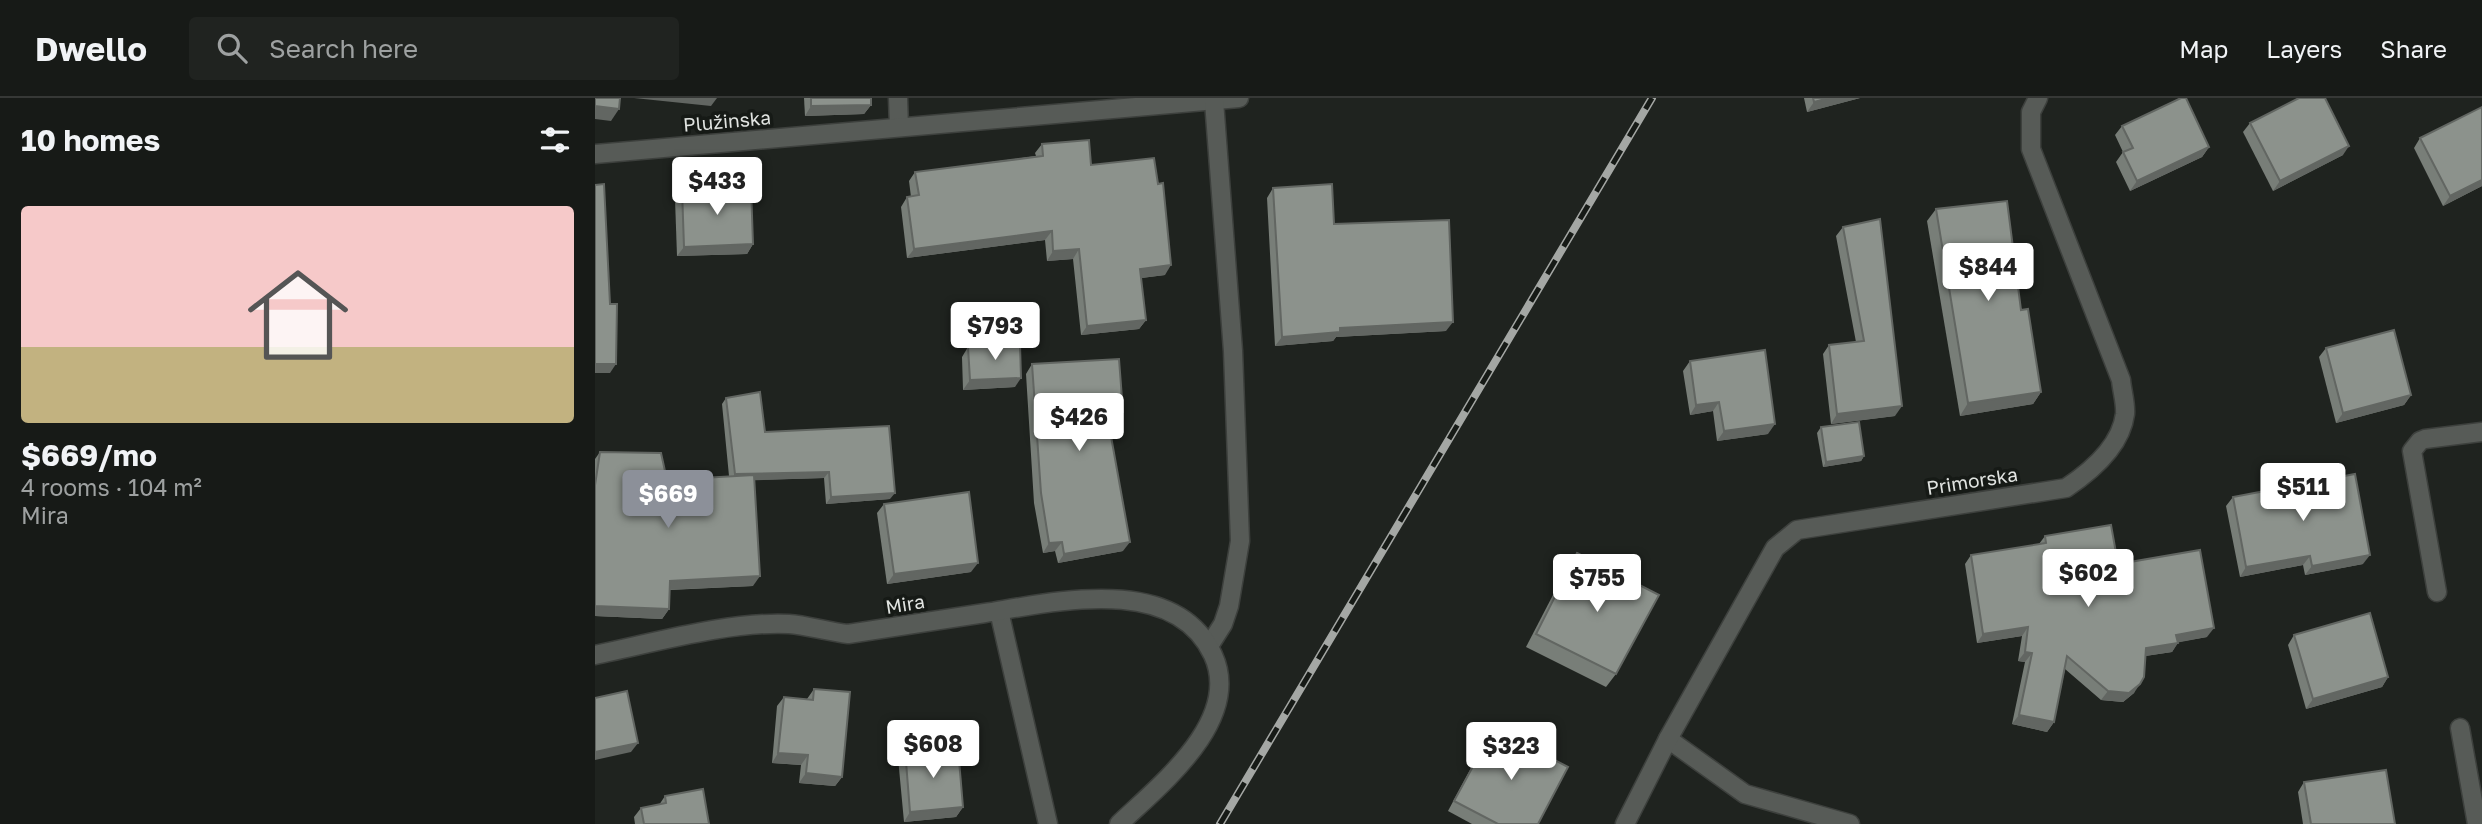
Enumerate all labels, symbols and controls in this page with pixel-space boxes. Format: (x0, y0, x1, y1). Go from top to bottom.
search box (189, 17, 679, 80)
text: Dwello (35, 29, 147, 68)
icon: search (213, 29, 251, 67)
text: Search here (269, 33, 418, 64)
text: Map (2179, 34, 2228, 63)
text: Layers (2266, 34, 2342, 63)
text: Share (2380, 34, 2447, 63)
street label: Plužinska (682, 105, 772, 136)
icon: filters (536, 121, 574, 159)
text: 10 homes (21, 122, 160, 158)
pin: $433 (676, 158, 758, 217)
text: $433 (688, 166, 746, 194)
pin: $844 (1947, 244, 2029, 303)
icon: home (235, 252, 361, 378)
text: $844 (1959, 252, 2017, 280)
pin: $793 (954, 302, 1036, 362)
text: $793 (967, 311, 1023, 339)
pin: $426 (1038, 394, 1120, 453)
text: $426 (1050, 402, 1108, 430)
text: $669/mo (21, 437, 157, 473)
street label: Primorska (1925, 462, 2019, 499)
pin: $511 (2262, 464, 2344, 523)
pin: $669 (627, 470, 709, 530)
text: $511 (2276, 472, 2330, 500)
text: 4 rooms · 104 m² (21, 473, 202, 501)
text: $669 (638, 479, 698, 507)
text: Mira (21, 501, 69, 529)
pin: $602 (2047, 550, 2129, 609)
pin: $755 (1556, 554, 1638, 614)
text: $602 (2059, 558, 2118, 586)
text: $755 (1569, 563, 1625, 591)
street label: Mira (884, 589, 926, 618)
pin: $608 (892, 720, 974, 780)
pin: $323 (1470, 722, 1552, 782)
text: $608 (903, 729, 963, 757)
text: $323 (1482, 731, 1540, 759)

